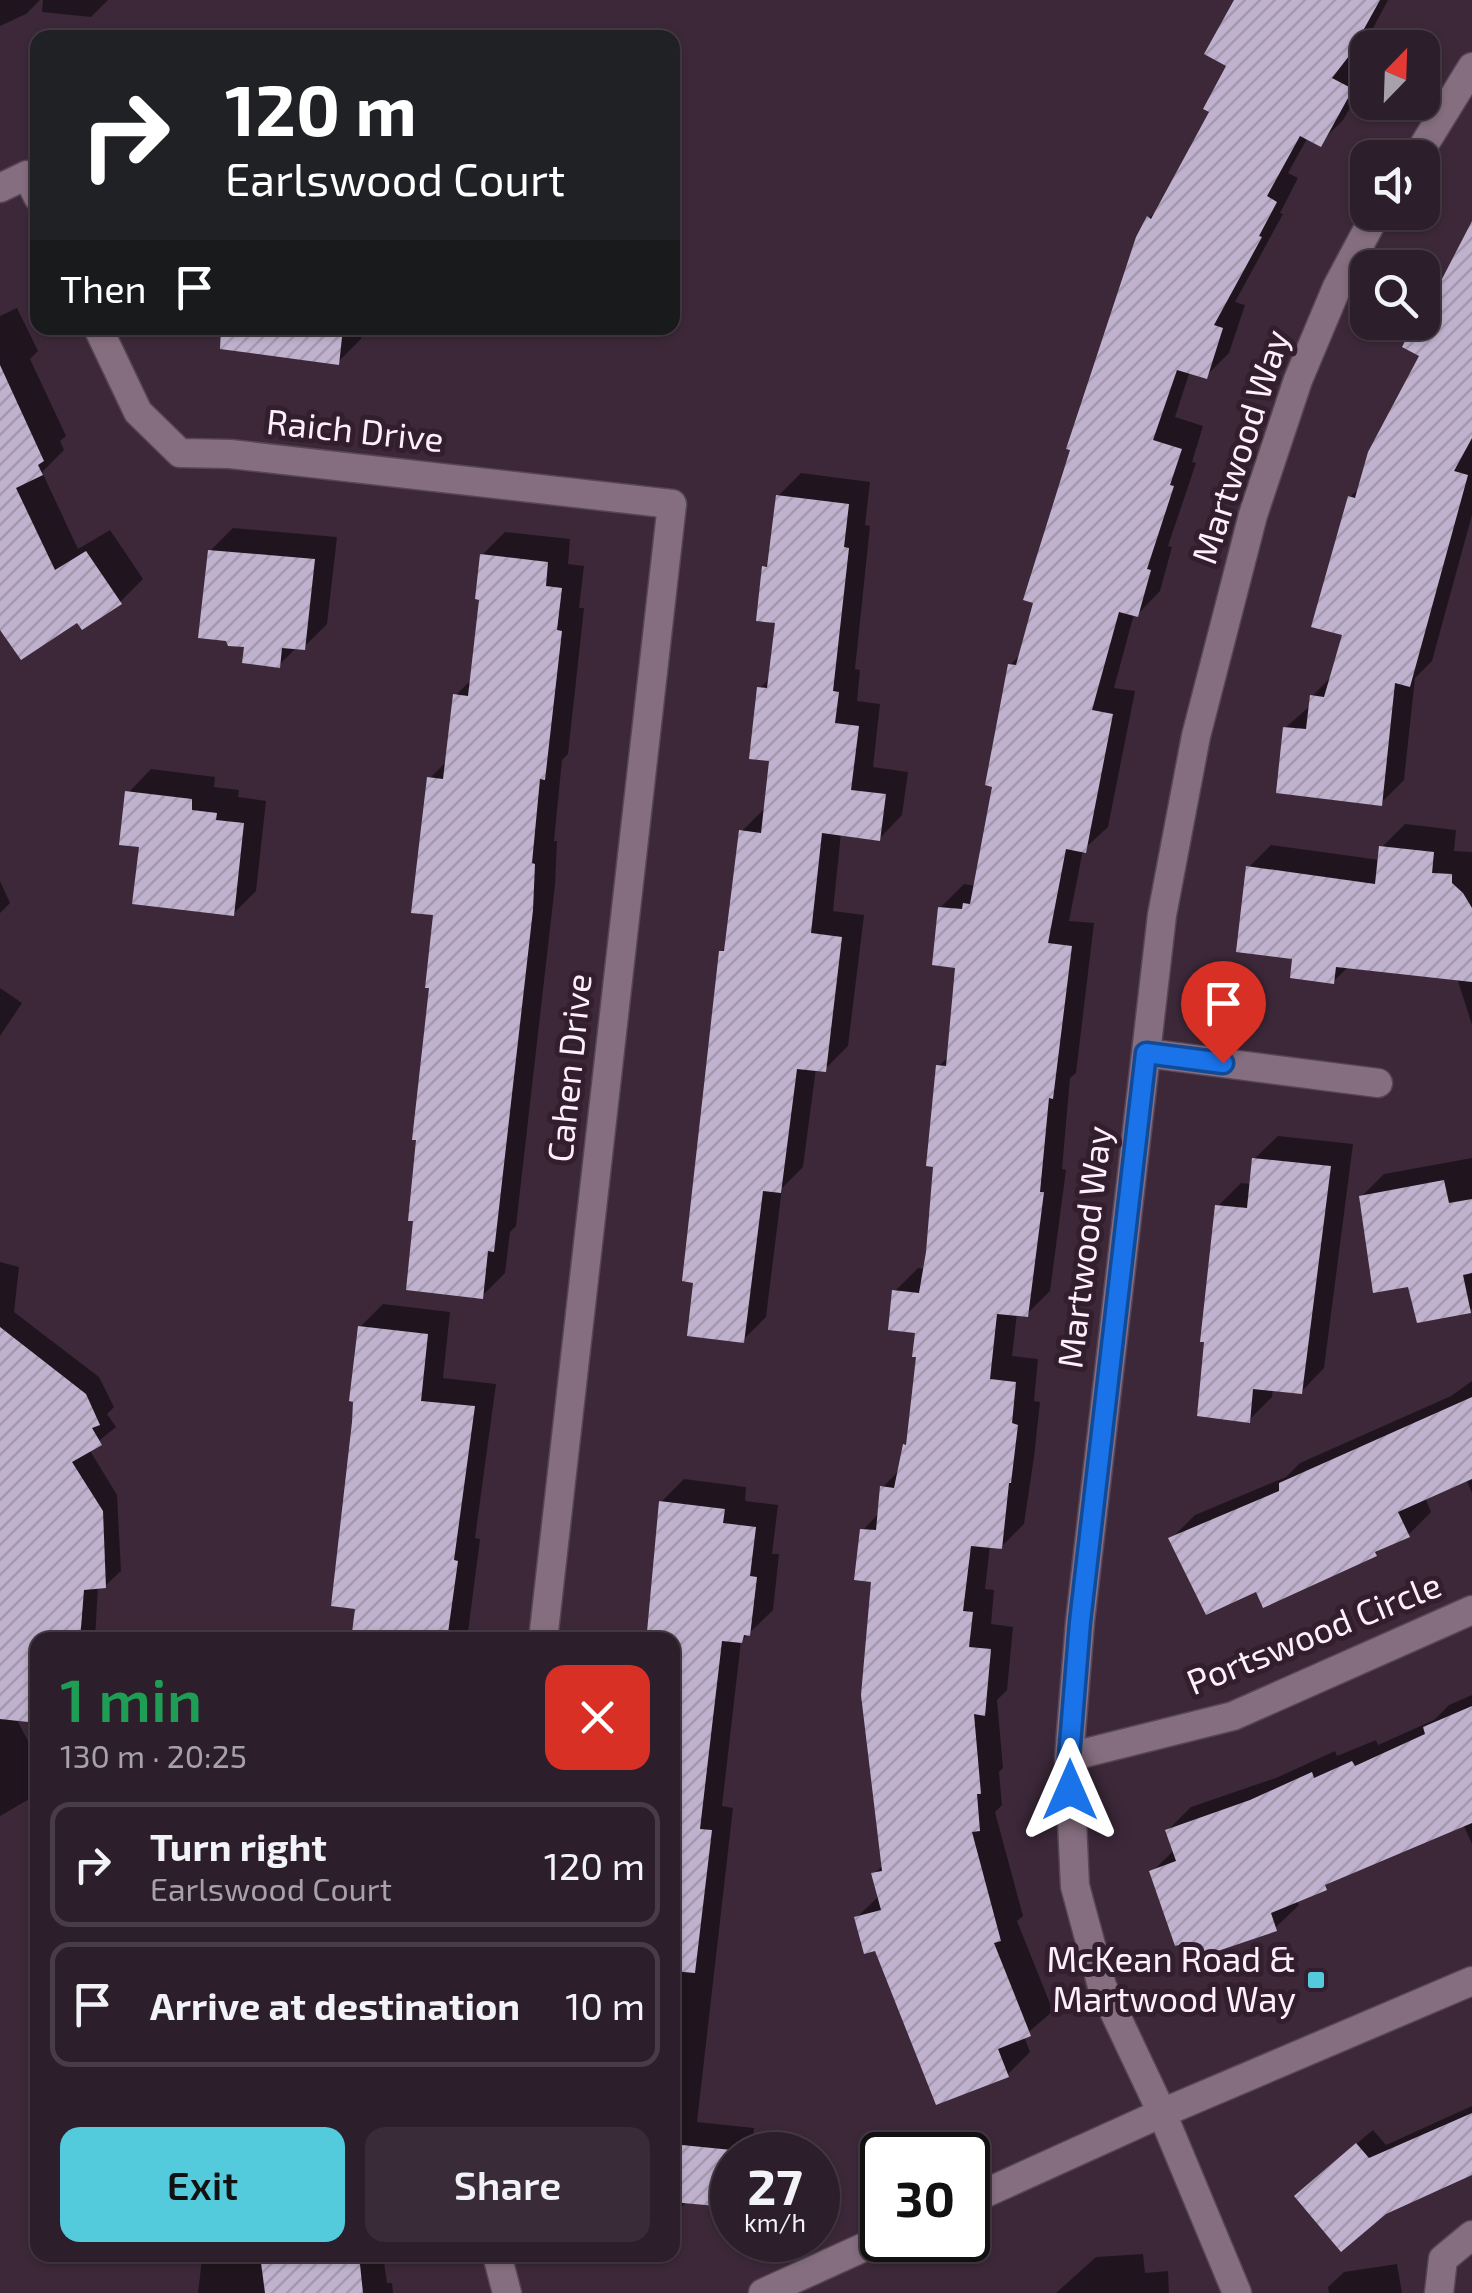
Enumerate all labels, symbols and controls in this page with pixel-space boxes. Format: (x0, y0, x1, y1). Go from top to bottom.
north arrow (1350, 30, 1440, 120)
map controls (1350, 30, 1440, 340)
text: 120 m (225, 66, 417, 150)
icon: right (60, 70, 190, 200)
button: sound (1350, 140, 1440, 230)
text: Earlswood Court (225, 151, 565, 205)
button: search (1350, 250, 1440, 340)
icon: arrive (167, 260, 222, 315)
text: Then (60, 265, 147, 311)
street label: Martwood Way (1181, 324, 1297, 569)
street label: Raich Drive (265, 399, 446, 459)
pin (1181, 961, 1266, 1064)
street label: Cahen Drive (537, 971, 599, 1164)
icon: arrive (1196, 976, 1251, 1031)
street label: Martwood Way (1047, 1123, 1119, 1370)
street label: Portswood Circle (1180, 1562, 1446, 1702)
text: 1 min (60, 1662, 202, 1734)
button: close (545, 1665, 650, 1770)
text: 130 m · 20:25 (60, 1736, 247, 1774)
position arrow (1018, 1738, 1122, 1842)
text: Turn right (150, 1823, 327, 1869)
icon: right (65, 1837, 120, 1892)
text: 120 m (544, 1842, 645, 1888)
text: Earlswood Court (150, 1869, 392, 1907)
place label: McKean Road & Martwood Way (1046, 1937, 1296, 2019)
marker: McKean Road & Martwood Way (1305, 1969, 1327, 1991)
icon: arrive (65, 1977, 120, 2032)
text: Arrive at destination (150, 1982, 520, 2028)
text: 10 m (565, 1982, 645, 2028)
button: Exit (60, 2127, 345, 2242)
button: Share (365, 2127, 650, 2242)
speed limit sign: 30 (860, 2132, 990, 2262)
text: 27 (747, 2155, 803, 2215)
text: km/h (744, 2207, 806, 2237)

